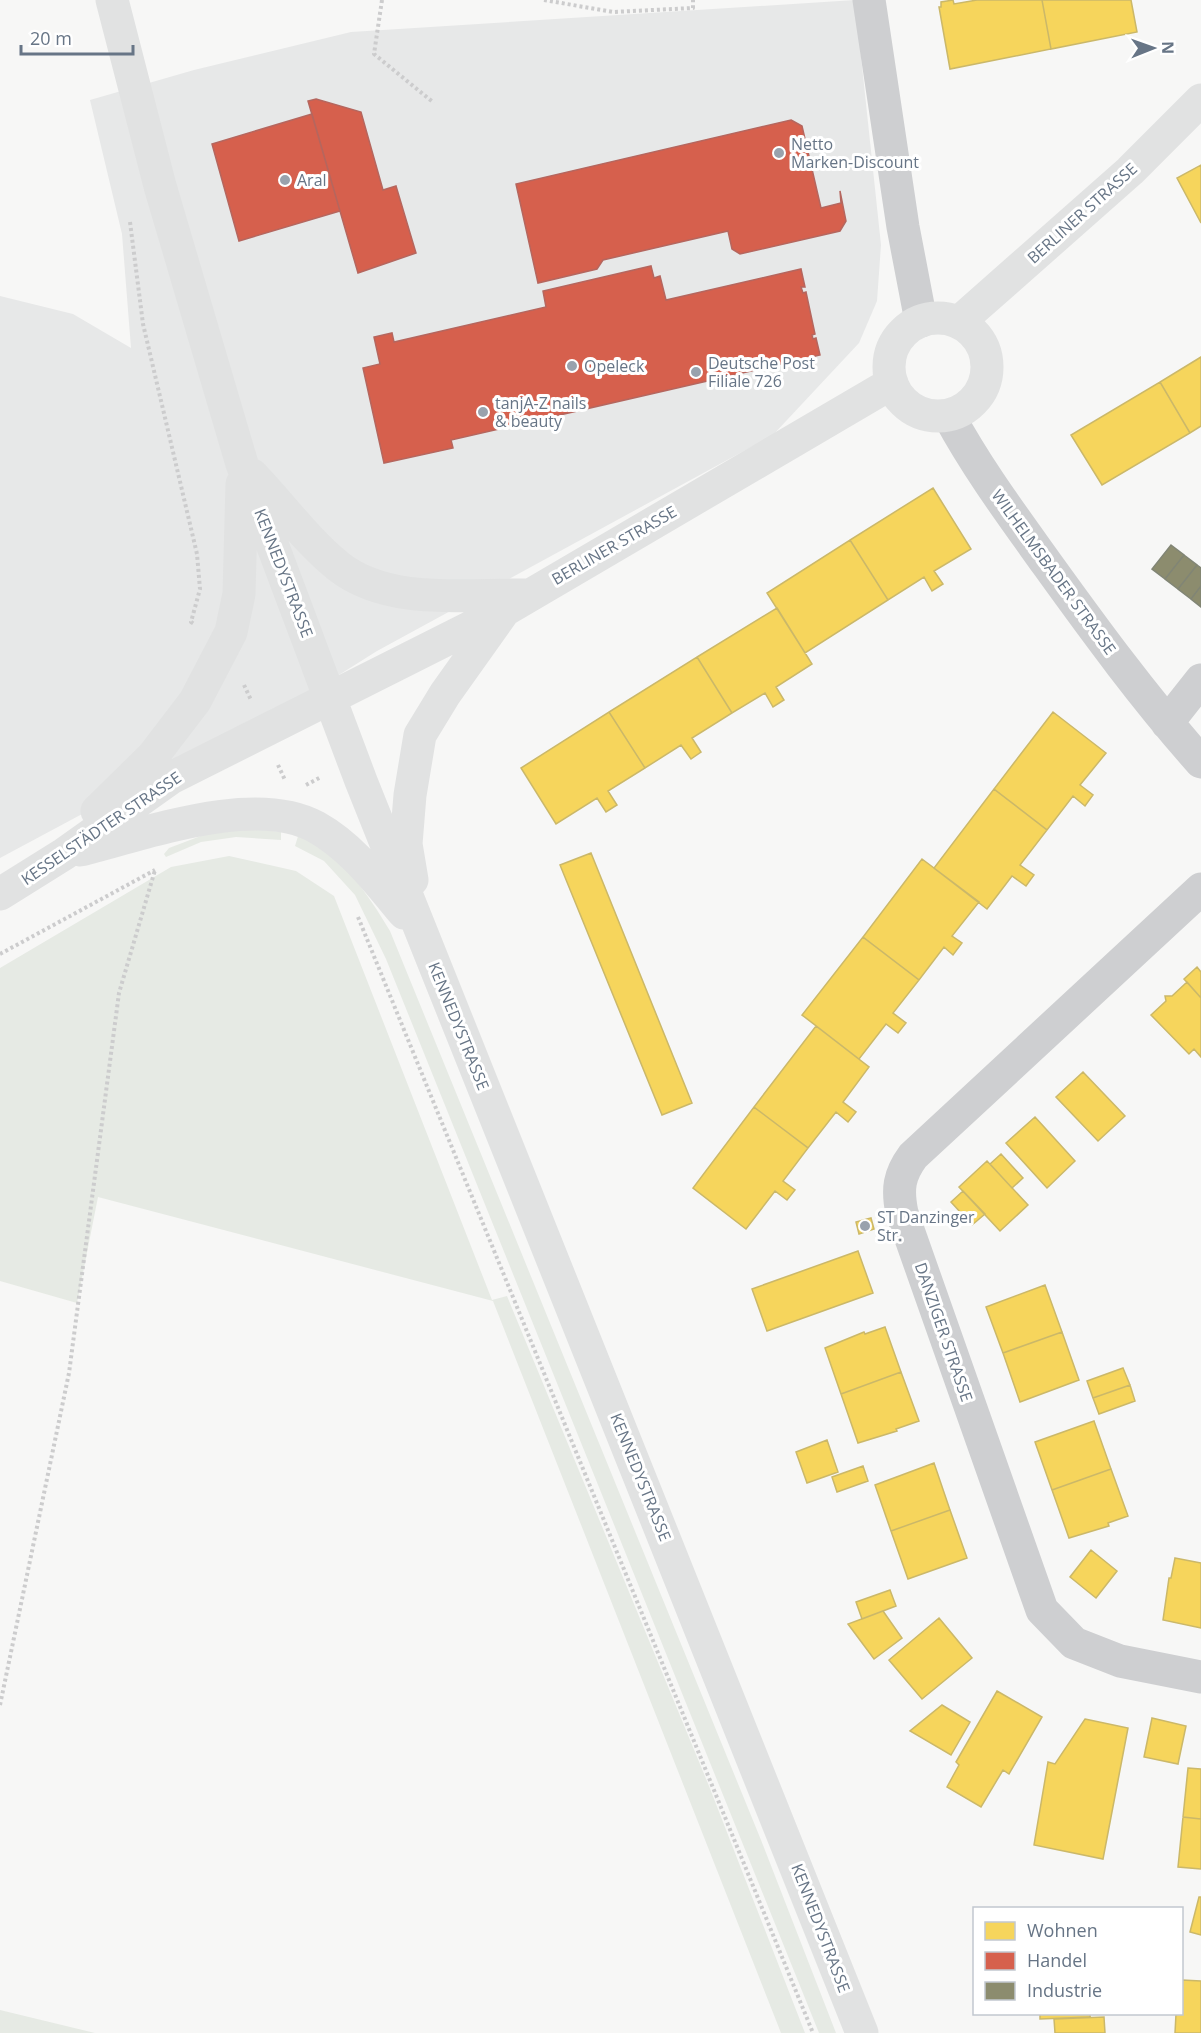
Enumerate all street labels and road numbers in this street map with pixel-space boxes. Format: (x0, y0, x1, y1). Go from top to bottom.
street label: BERLINER STRASSE (1022, 158, 1142, 268)
street label: WILHELMSBADER STRASSE (987, 485, 1121, 659)
street label: BERLINER STRASSE (547, 500, 681, 590)
street label: KENNEDYSTRASSE (249, 505, 319, 641)
street label: KESSELSTÄDTER STRASSE (17, 766, 185, 890)
street label: KENNEDYSTRASSE (423, 959, 495, 1093)
street label: DANZIGER STRASSE (910, 1259, 978, 1405)
street label: KENNEDYSTRASSE (605, 1410, 677, 1544)
street label: KENNEDYSTRASSE (786, 1860, 856, 1996)

